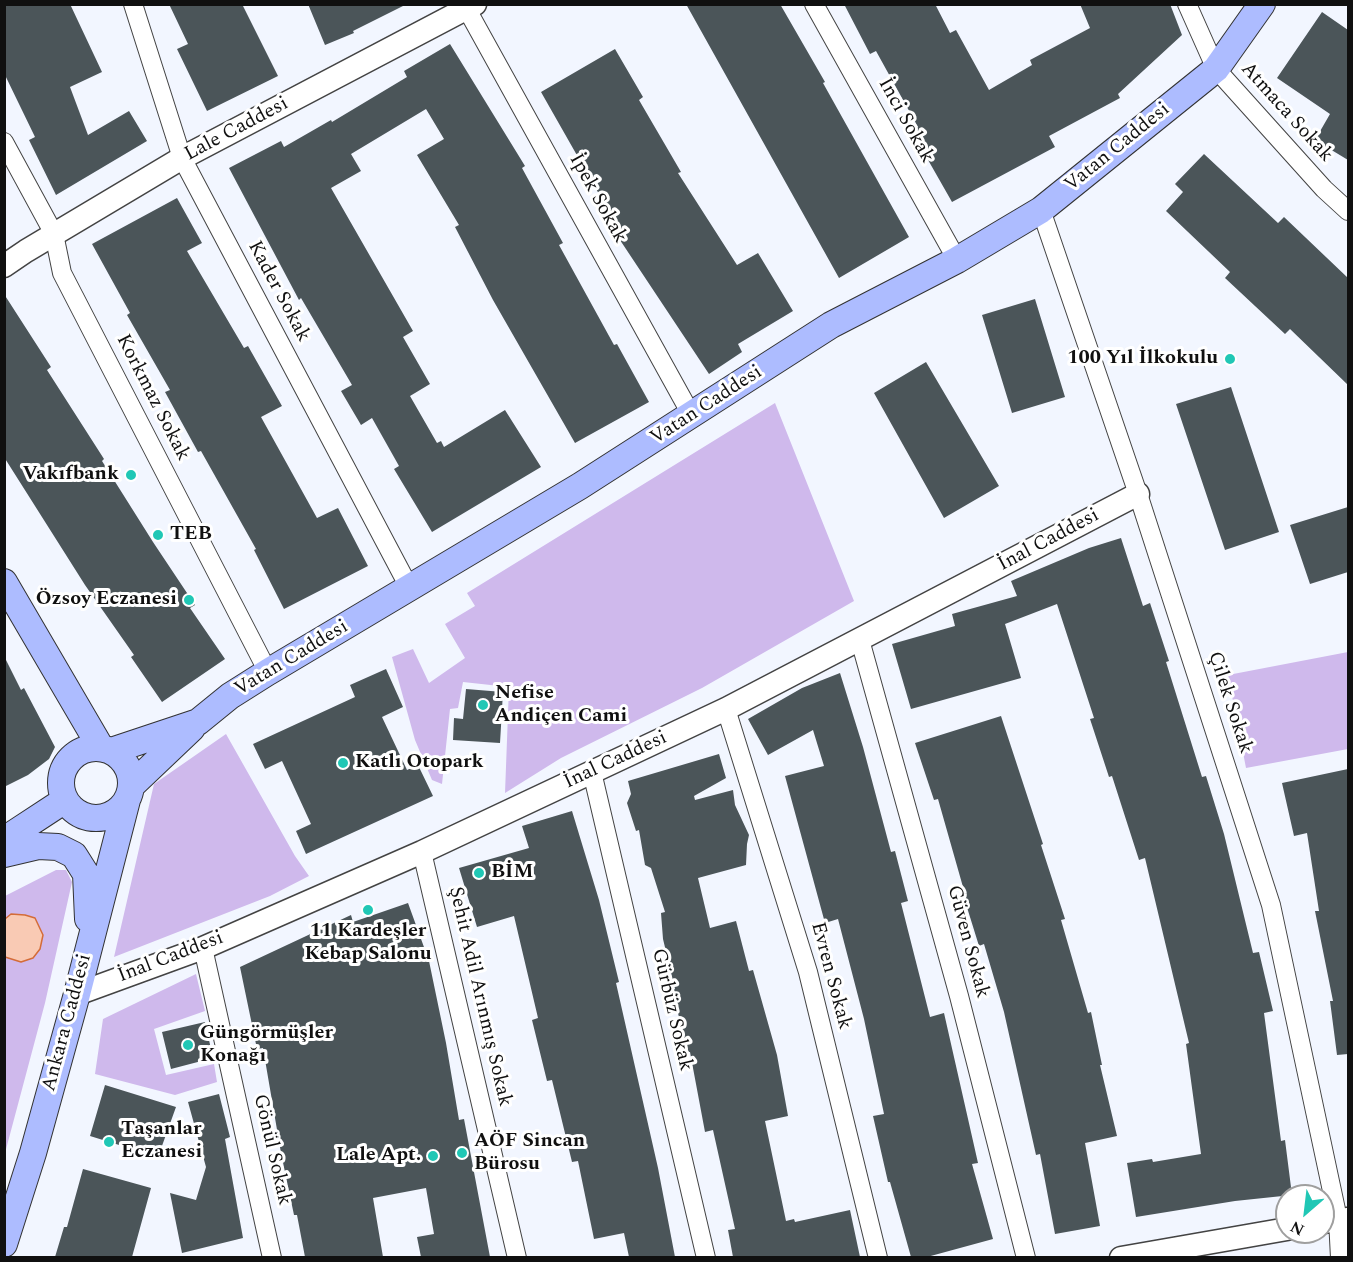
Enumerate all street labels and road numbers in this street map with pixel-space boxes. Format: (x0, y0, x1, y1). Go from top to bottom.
street label: Atmaca Sokak (1235, 58, 1337, 168)
street label: İnci Sokak (872, 74, 938, 168)
street label: Lale Caddesi (181, 93, 293, 167)
street label: Vatan Caddesi (1061, 98, 1175, 198)
street label: İpek Sokak (563, 150, 631, 248)
street label: Kader Sokak (241, 237, 315, 347)
street label: Korkmaz Sokak (110, 331, 194, 465)
street label: Vatan Caddesi (647, 361, 767, 451)
street label: İnal Caddesi (994, 504, 1104, 578)
street label: Vatan Caddesi (231, 616, 353, 702)
street label: Çilek Sokak (1201, 649, 1257, 757)
street label: İnal Caddesi (561, 727, 671, 795)
street label: Güven Sokak (940, 883, 994, 1001)
street label: Şehit Adil Arınmış Sokak (442, 885, 516, 1109)
street label: Evren Sokak (804, 920, 856, 1032)
street label: İnal Caddesi (115, 927, 227, 989)
street label: Gürbüz Sokak (645, 946, 697, 1074)
street label: Ankara Caddesi (38, 952, 98, 1094)
street label: Gönül Sokak (247, 1092, 295, 1208)

